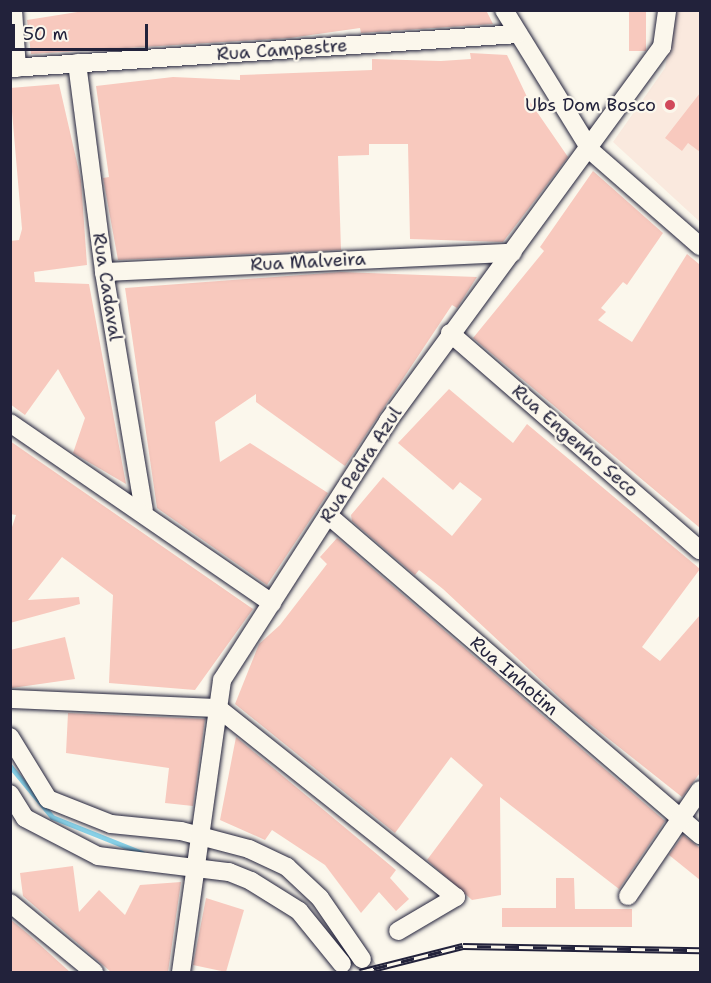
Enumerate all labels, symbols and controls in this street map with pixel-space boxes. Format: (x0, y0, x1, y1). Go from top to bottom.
scale bar (15, 12, 152, 50)
text: 50 m (23, 22, 68, 46)
street label: Rua Campestre (216, 35, 348, 65)
place label: Ubs Dom Bosco (525, 94, 656, 116)
marker: Ubs Dom Bosco (661, 96, 679, 114)
street label: Rua Cadaval (88, 231, 126, 343)
street label: Rua Malveira (250, 248, 366, 276)
street label: Rua Engenho Seco (507, 380, 643, 502)
street label: Rua Pedra Azul (315, 403, 407, 527)
street label: Rua Inhotim (466, 632, 562, 720)

